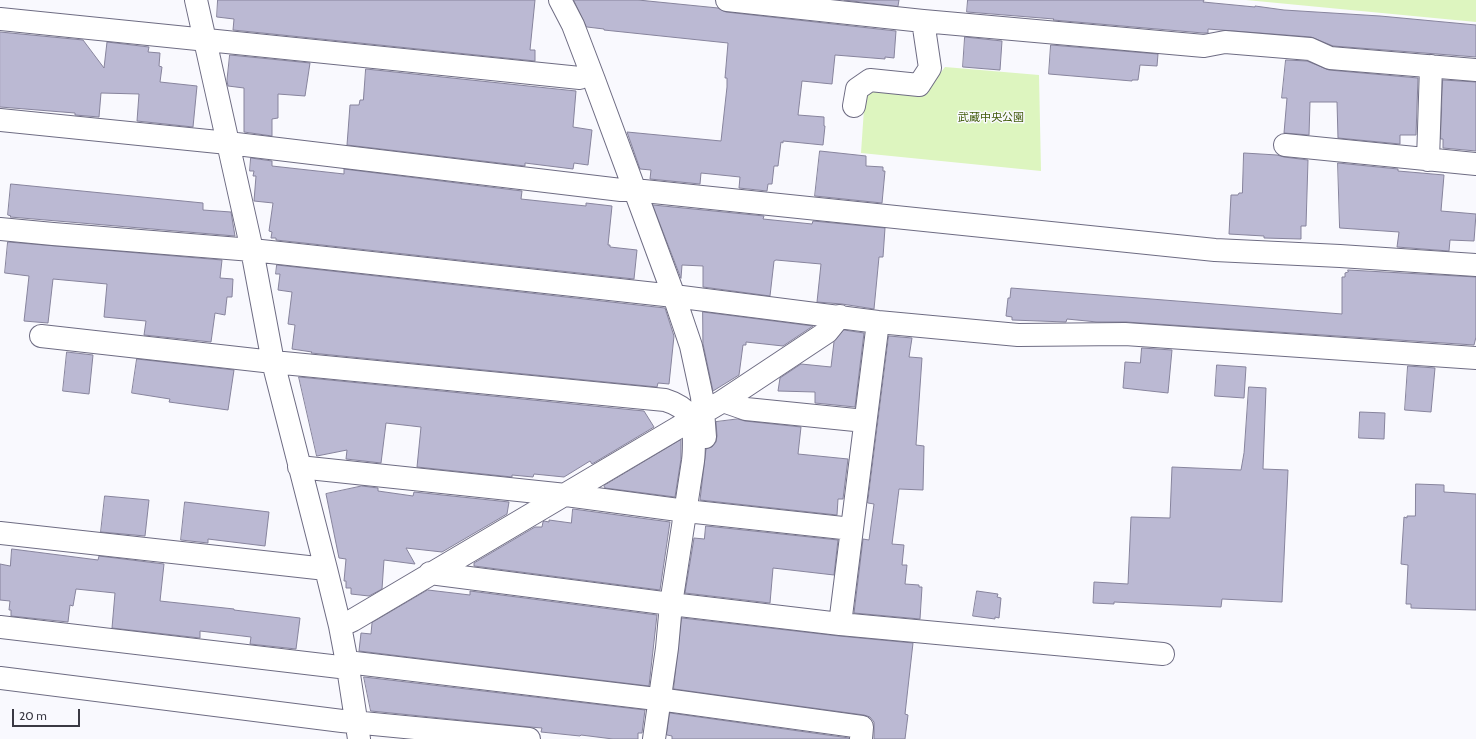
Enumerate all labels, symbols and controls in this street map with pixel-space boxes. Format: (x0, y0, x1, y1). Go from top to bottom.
park label: 武蔵中央公園 (958, 111, 1024, 125)
scale bar (14, 701, 82, 727)
text: 20 m (19, 708, 47, 723)

